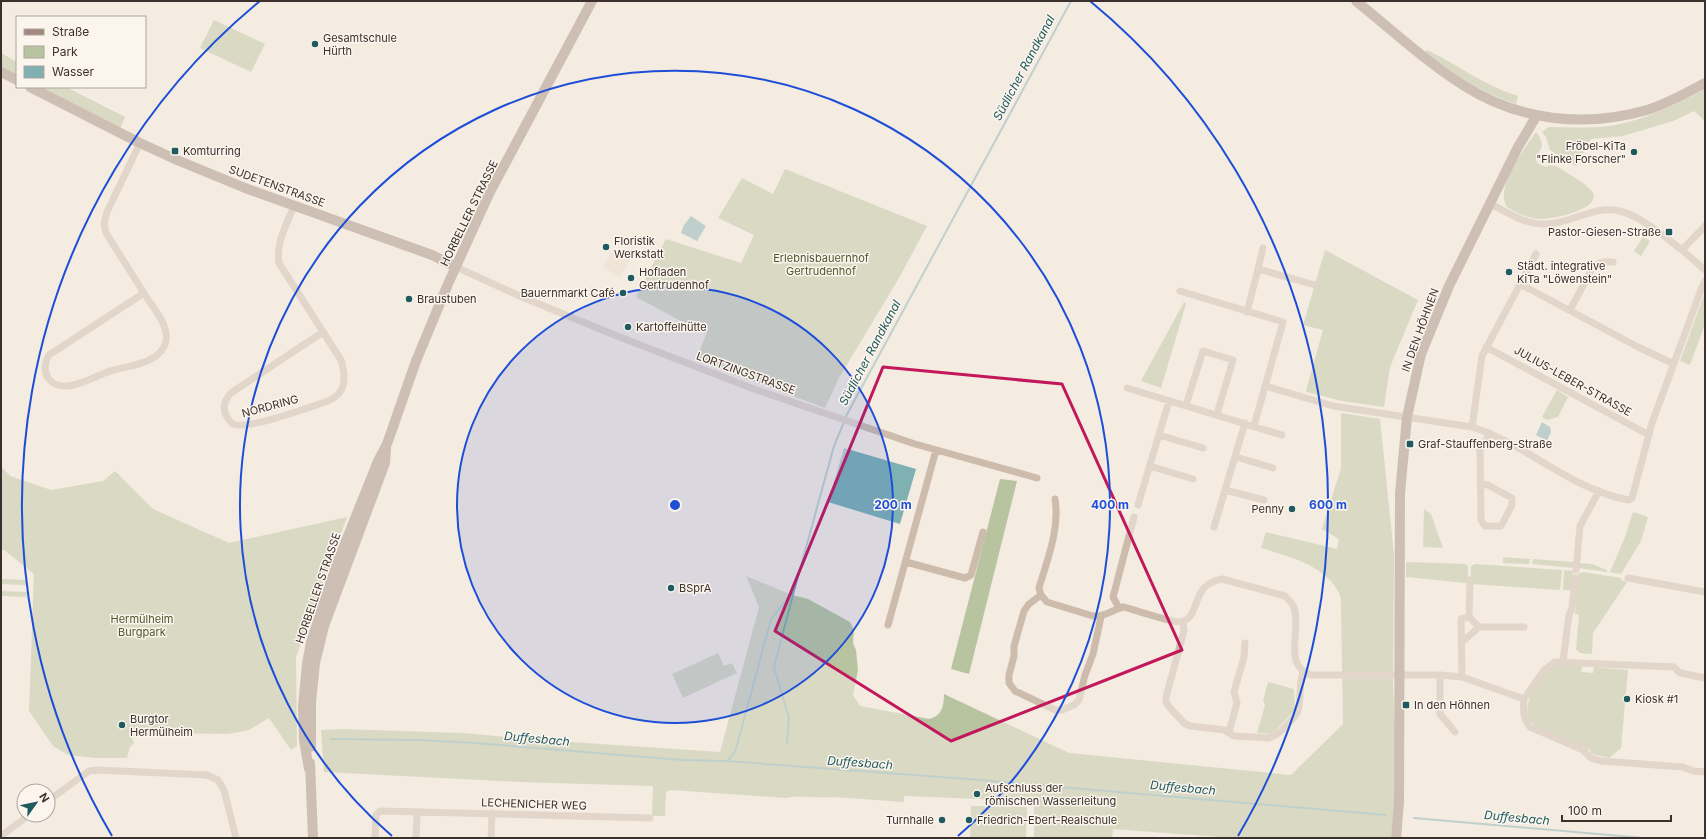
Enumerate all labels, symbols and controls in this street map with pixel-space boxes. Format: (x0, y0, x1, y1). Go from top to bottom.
water label: Südlicher Randkanal (989, 12, 1058, 123)
legend (16, 16, 146, 88)
text: Straße (52, 24, 89, 39)
place label: Gesamtschule Hürth (323, 31, 397, 58)
marker: Gesamtschule Hürth (310, 39, 320, 49)
text: Park (52, 44, 78, 59)
text: Wasser (52, 64, 95, 79)
place label: Fröbel-KiTa "Flinke Forscher" (1536, 139, 1626, 166)
place label: Komturring (183, 144, 241, 158)
marker: Komturring (170, 146, 180, 156)
marker: Fröbel-KiTa "Flinke Forscher" (1629, 147, 1639, 157)
street label: HORBELLER STRASSE (437, 158, 501, 268)
street label: SUDETENSTRASSE (227, 162, 327, 210)
place label: Pastor-Giesen-Straße (1548, 225, 1661, 239)
marker: Pastor-Giesen-Straße (1664, 227, 1674, 237)
place label: Floristik Werkstatt (614, 234, 664, 261)
marker: Floristik Werkstatt (601, 242, 611, 252)
park label: Erlebnisbauernhof Gertrudenhof (773, 251, 869, 278)
place label: Städt. integrative KiTa "Löwenstein" (1517, 259, 1612, 286)
place label: Hofladen Gertrudenhof (639, 265, 709, 292)
marker: Städt. integrative KiTa "Löwenstein" (1504, 267, 1514, 277)
marker: Hofladen Gertrudenhof (626, 273, 636, 283)
place label: Bauernmarkt Café (521, 286, 615, 300)
street label: IN DEN HÖHNEN (1398, 286, 1442, 374)
marker: Bauernmarkt Café (618, 288, 628, 298)
place label: Braustuben (417, 292, 477, 306)
marker: Braustuben (404, 294, 414, 304)
water label: Südlicher Randkanal (835, 297, 904, 408)
place label: Kartoffelhütte (636, 320, 707, 334)
marker: Kartoffelhütte (623, 322, 633, 332)
street label: JULIUS-LEBER-STRASSE (1512, 343, 1634, 419)
street label: LORTZINGSTRASSE (695, 349, 797, 397)
street label: NORDRING (240, 392, 300, 420)
place label: Graf-Stauffenberg-Straße (1418, 437, 1552, 451)
marker: Graf-Stauffenberg-Straße (1405, 439, 1415, 449)
text: 200 m (874, 497, 912, 512)
text: 400 m (1091, 497, 1129, 512)
text: 600 m (1309, 497, 1347, 512)
centre of rings (668, 498, 682, 512)
place label: Penny (1252, 502, 1284, 516)
marker: Penny (1287, 504, 1297, 514)
street label: HORBELLER STRASSE (292, 531, 344, 645)
place label: BSprA (679, 581, 712, 595)
marker: BSprA (666, 583, 676, 593)
park label: Hermülheim Burgpark (111, 612, 173, 639)
place label: Kiosk #1 (1635, 692, 1678, 706)
marker: Kiosk #1 (1622, 694, 1632, 704)
place label: In den Höhnen (1414, 698, 1490, 712)
marker: In den Höhnen (1401, 700, 1411, 710)
place label: Burgtor Hermülheim (130, 712, 193, 739)
marker: Burgtor Hermülheim (117, 720, 127, 730)
water label: Duffesbach (504, 728, 570, 749)
water label: Duffesbach (827, 753, 893, 772)
water label: Duffesbach (1150, 777, 1216, 798)
place label: Aufschluss der römischen Wasserleitung (985, 781, 1116, 808)
north arrow (16, 783, 56, 823)
marker: Aufschluss der römischen Wasserleitung (972, 789, 982, 799)
text: N (36, 790, 53, 805)
street label: LECHENICHER WEG (481, 795, 587, 813)
scale bar (1562, 797, 1671, 823)
text: 100 m (1568, 803, 1602, 818)
water label: Duffesbach (1484, 807, 1550, 828)
place label: Turnhalle (886, 813, 934, 827)
place label: Friedrich-Ebert-Realschule (977, 813, 1117, 827)
marker: Turnhalle (937, 815, 947, 825)
marker: Friedrich-Ebert-Realschule (964, 815, 974, 825)

